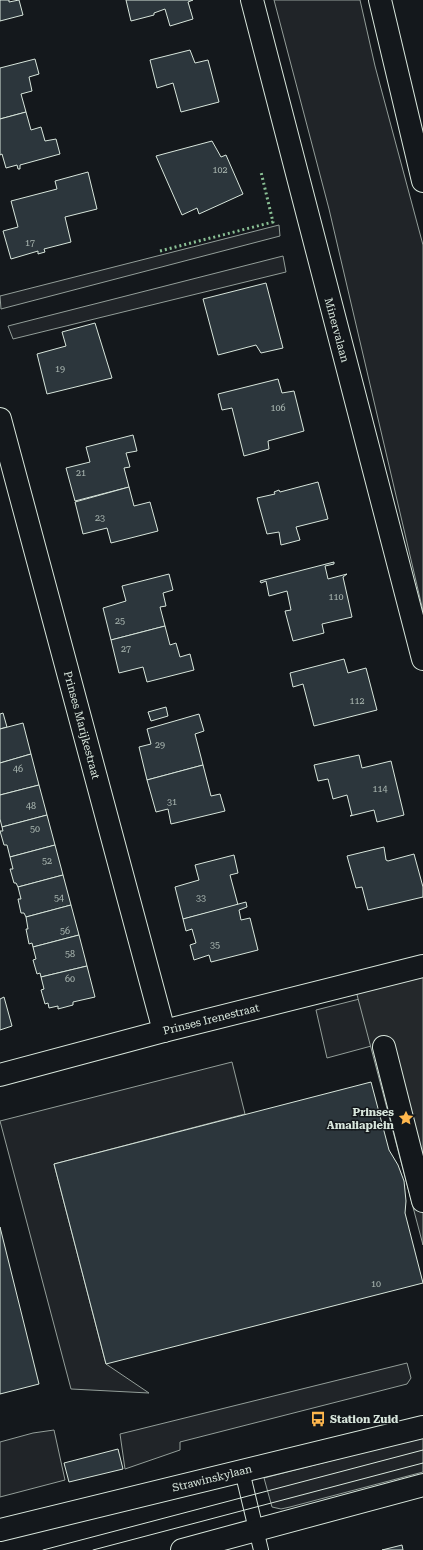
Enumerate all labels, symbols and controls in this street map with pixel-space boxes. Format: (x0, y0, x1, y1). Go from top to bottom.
house number: 102 (212, 165, 228, 175)
house number: 17 (25, 238, 35, 248)
street label: Minervalaan (322, 296, 351, 364)
house number: 19 (55, 364, 65, 374)
house number: 106 (270, 403, 286, 413)
house number: 21 (76, 468, 86, 478)
house number: 23 (95, 513, 105, 523)
house number: 110 (328, 592, 344, 602)
house number: 25 (115, 616, 125, 626)
house number: 27 (121, 644, 131, 654)
street label: Prinses Marijkestraat (61, 670, 102, 781)
house number: 112 (349, 696, 365, 706)
house number: 29 (155, 740, 165, 750)
house number: 46 (13, 764, 23, 774)
house number: 114 (372, 784, 388, 794)
house number: 31 (167, 797, 177, 807)
house number: 48 (26, 801, 36, 811)
house number: 50 (30, 824, 40, 834)
house number: 52 (42, 856, 52, 866)
house number: 54 (54, 893, 64, 903)
house number: 33 (196, 893, 206, 903)
house number: 56 (60, 926, 70, 936)
house number: 35 (210, 940, 220, 950)
house number: 58 (65, 949, 75, 959)
house number: 60 (65, 974, 75, 984)
street label: Prinses Irenestraat (162, 1001, 261, 1038)
place label: Prinses Amaliaplein (327, 1106, 395, 1132)
place icon: Prinses Amaliaplein (397, 1109, 415, 1127)
house number: 10 (371, 1279, 381, 1289)
bus stop icon: Station Zuid (309, 1410, 327, 1428)
place label: Station Zuid (330, 1413, 399, 1426)
street label: Strawinskylaan (171, 1462, 253, 1495)

